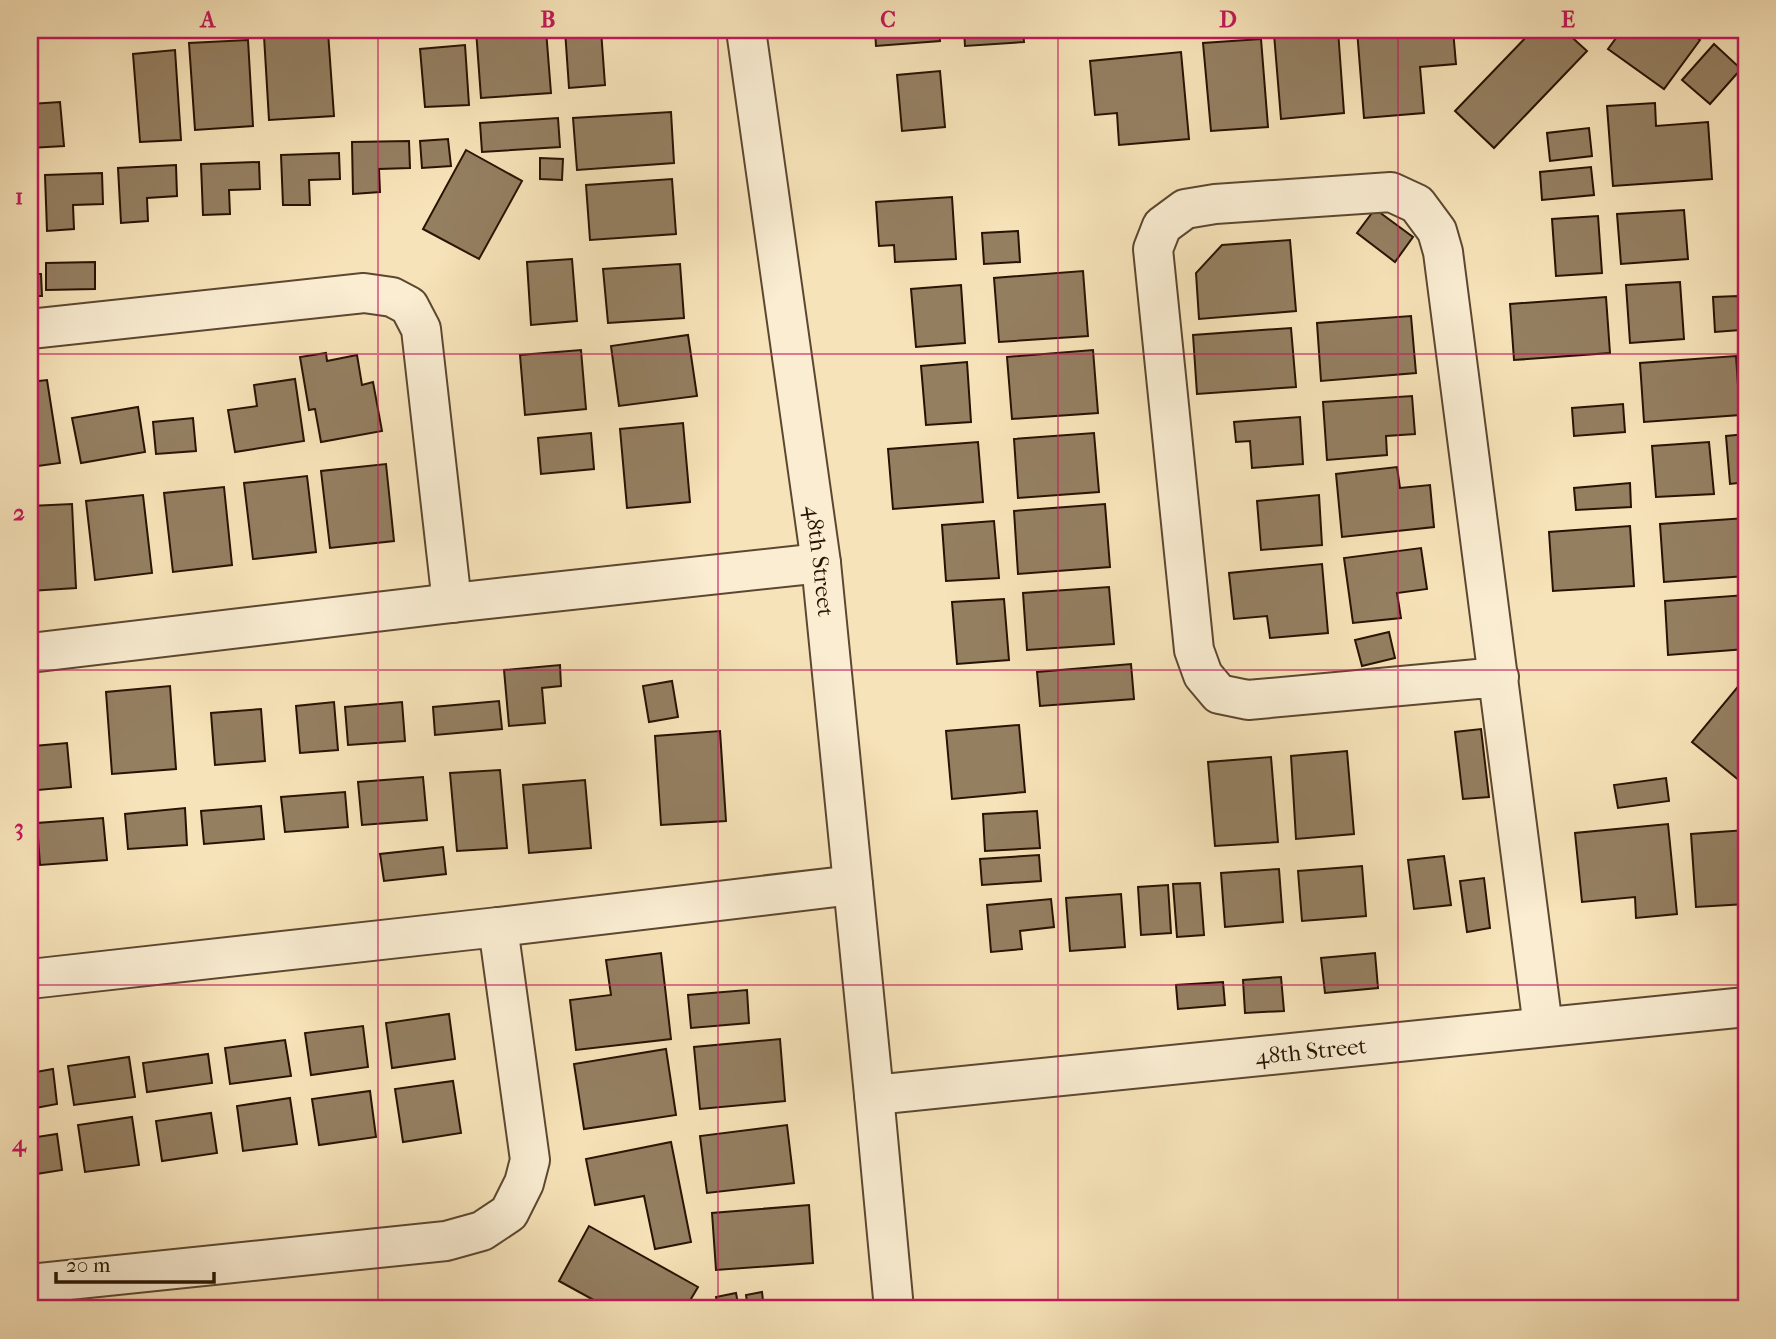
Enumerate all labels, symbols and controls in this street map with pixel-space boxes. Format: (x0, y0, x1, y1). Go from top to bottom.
text: A (199, 6, 217, 33)
text: B (541, 6, 556, 33)
text: C (880, 6, 896, 33)
text: D (1219, 6, 1237, 33)
text: E (1561, 6, 1575, 33)
text: 1 (15, 183, 23, 210)
text: 2 (13, 499, 25, 526)
street label: 48th Street (800, 503, 840, 618)
text: 3 (14, 814, 24, 841)
street label: 48th Street (1254, 1032, 1368, 1070)
text: 4 (11, 1130, 27, 1157)
scale bar (56, 1241, 214, 1285)
text: 20 m (66, 1253, 111, 1277)

